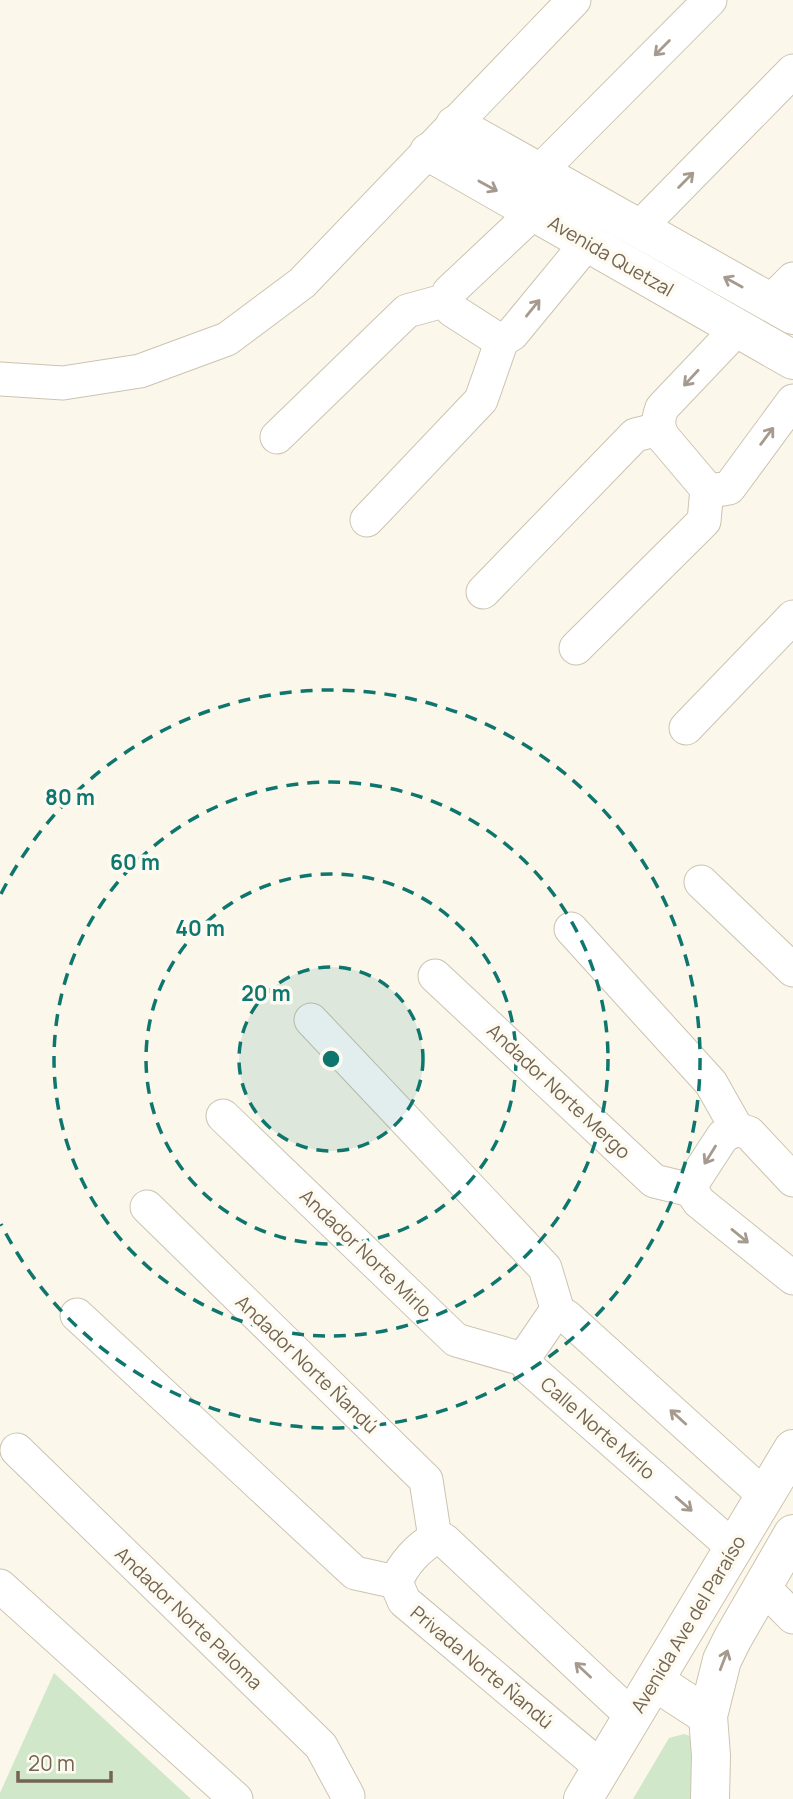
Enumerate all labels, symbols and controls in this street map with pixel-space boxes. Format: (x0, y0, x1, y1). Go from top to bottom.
one-way arrow (654, 40, 671, 57)
one-way arrow (677, 172, 694, 189)
one-way arrow (478, 179, 498, 193)
street label: Avenida Quetzal (543, 210, 679, 302)
one-way arrow (724, 275, 744, 289)
one-way arrow (526, 300, 541, 318)
one-way arrow (682, 369, 699, 386)
one-way arrow (760, 427, 774, 446)
text: 80 m (45, 783, 95, 811)
text: 60 m (110, 848, 160, 876)
text: 40 m (175, 914, 225, 942)
text: 20 m (241, 979, 291, 1007)
street label: Andador Norte Mergo (482, 1018, 636, 1164)
centre of rings (319, 1047, 343, 1071)
one-way arrow (703, 1145, 717, 1165)
street label: Andador Norte Mirlo (294, 1183, 438, 1323)
one-way arrow (731, 1228, 749, 1243)
street label: Andador Norte Ñandú (230, 1289, 384, 1439)
street label: Calle Norte Mirlo (535, 1371, 661, 1485)
one-way arrow (669, 1409, 687, 1425)
one-way arrow (675, 1496, 693, 1512)
street label: Avenida Ave del Paraíso (625, 1530, 751, 1718)
street label: Andador Norte Paloma (110, 1541, 268, 1695)
street label: Privada Norte Ñandú (405, 1600, 559, 1734)
one-way arrow (719, 1649, 731, 1671)
one-way arrow (575, 1662, 592, 1679)
scale bar (18, 1740, 110, 1784)
text: 20 m (28, 1749, 75, 1777)

